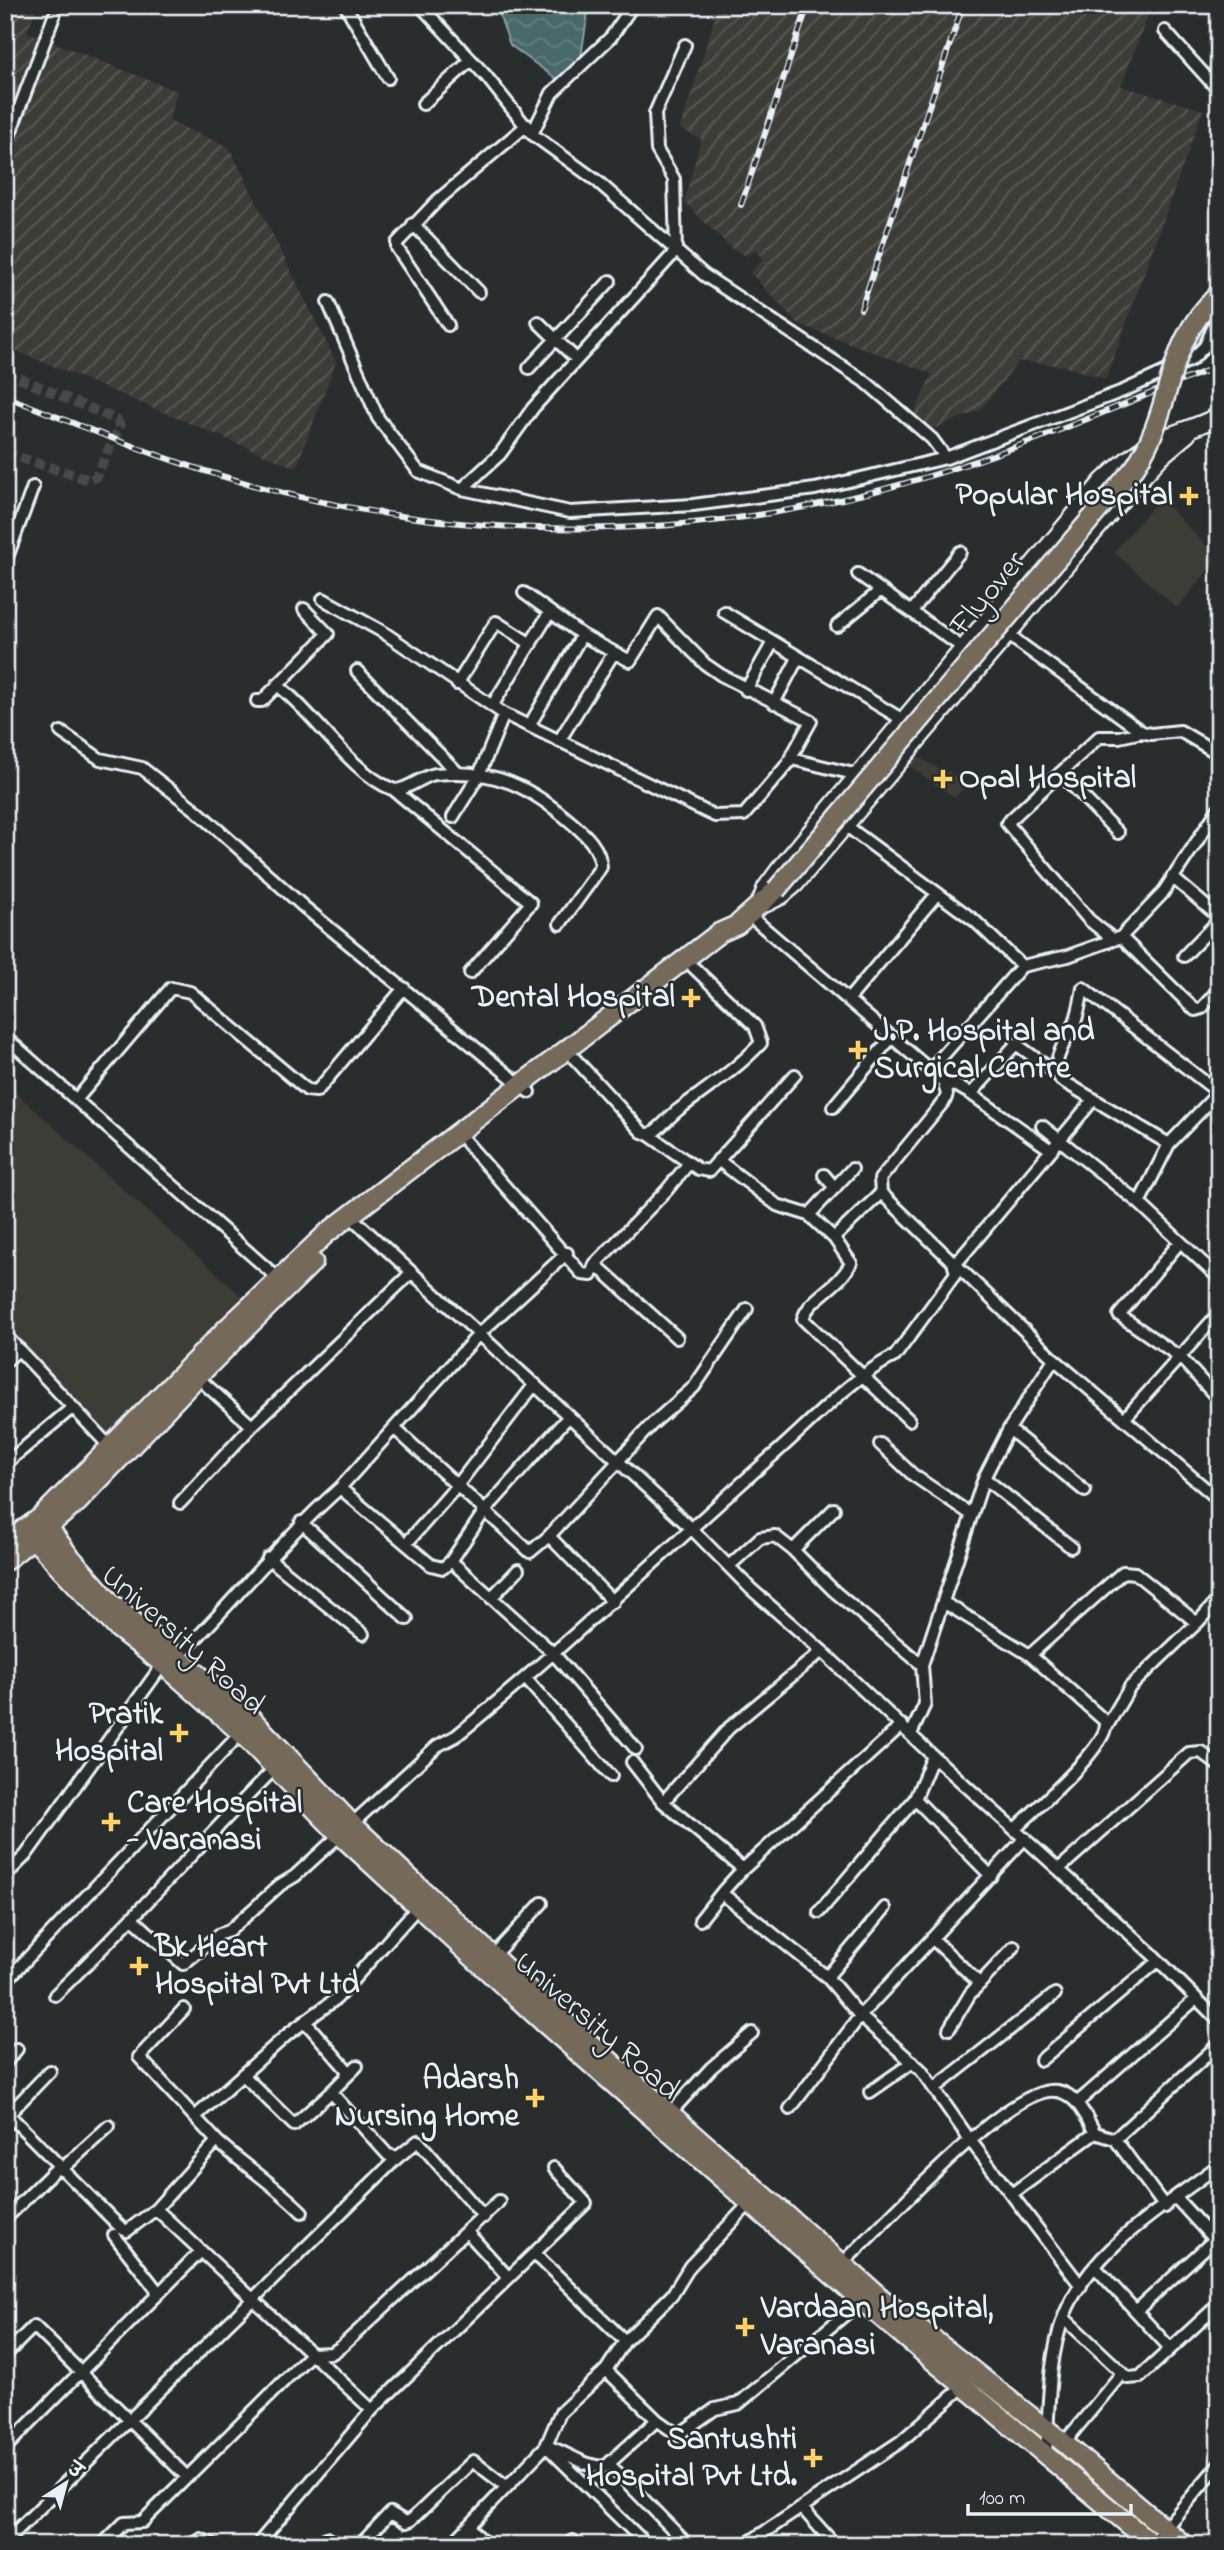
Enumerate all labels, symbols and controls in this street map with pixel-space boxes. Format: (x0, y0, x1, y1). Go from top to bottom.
place label: Popular Hospital (955, 473, 1173, 520)
marker: Popular Hospital (1179, 486, 1199, 506)
street label: Flyover (939, 541, 1039, 648)
place label: Opal Hospital (959, 756, 1136, 803)
marker: Opal Hospital (933, 769, 953, 789)
place label: Dental Hospital (470, 975, 675, 1022)
marker: Dental Hospital (681, 988, 701, 1008)
place label: J.P. Hospital and Surgical Centre (874, 1009, 1094, 1094)
marker: J.P. Hospital and Surgical Centre (848, 1040, 868, 1060)
street label: University Road (89, 1554, 275, 1728)
place label: Pratik Hospital (55, 1692, 164, 1776)
marker: Pratik Hospital (169, 1723, 189, 1743)
place label: Care Hospital - Varanasi (126, 1781, 302, 1865)
marker: Care Hospital - Varanasi (101, 1812, 121, 1832)
place label: Bk Heart Hospital Pvt Ltd (153, 1925, 359, 2009)
street label: University Road (502, 1941, 690, 2113)
marker: Bk Heart Hospital Pvt Ltd (129, 1956, 149, 1976)
place label: Adarsh Nursing Home (335, 2057, 521, 2142)
marker: Adarsh Nursing Home (525, 2088, 545, 2108)
place label: Vardaan Hospital, Varanasi (760, 2286, 993, 2370)
marker: Vardaan Hospital, Varanasi (735, 2317, 755, 2337)
place label: Santushti Hospital Pvt Ltd. (586, 2417, 797, 2501)
north arrow (32, 2448, 102, 2518)
marker: Santushti Hospital Pvt Ltd. (803, 2448, 823, 2468)
text: उ (60, 2455, 89, 2487)
scale bar (968, 2473, 1131, 2517)
text: 100 m (979, 2484, 1025, 2514)

